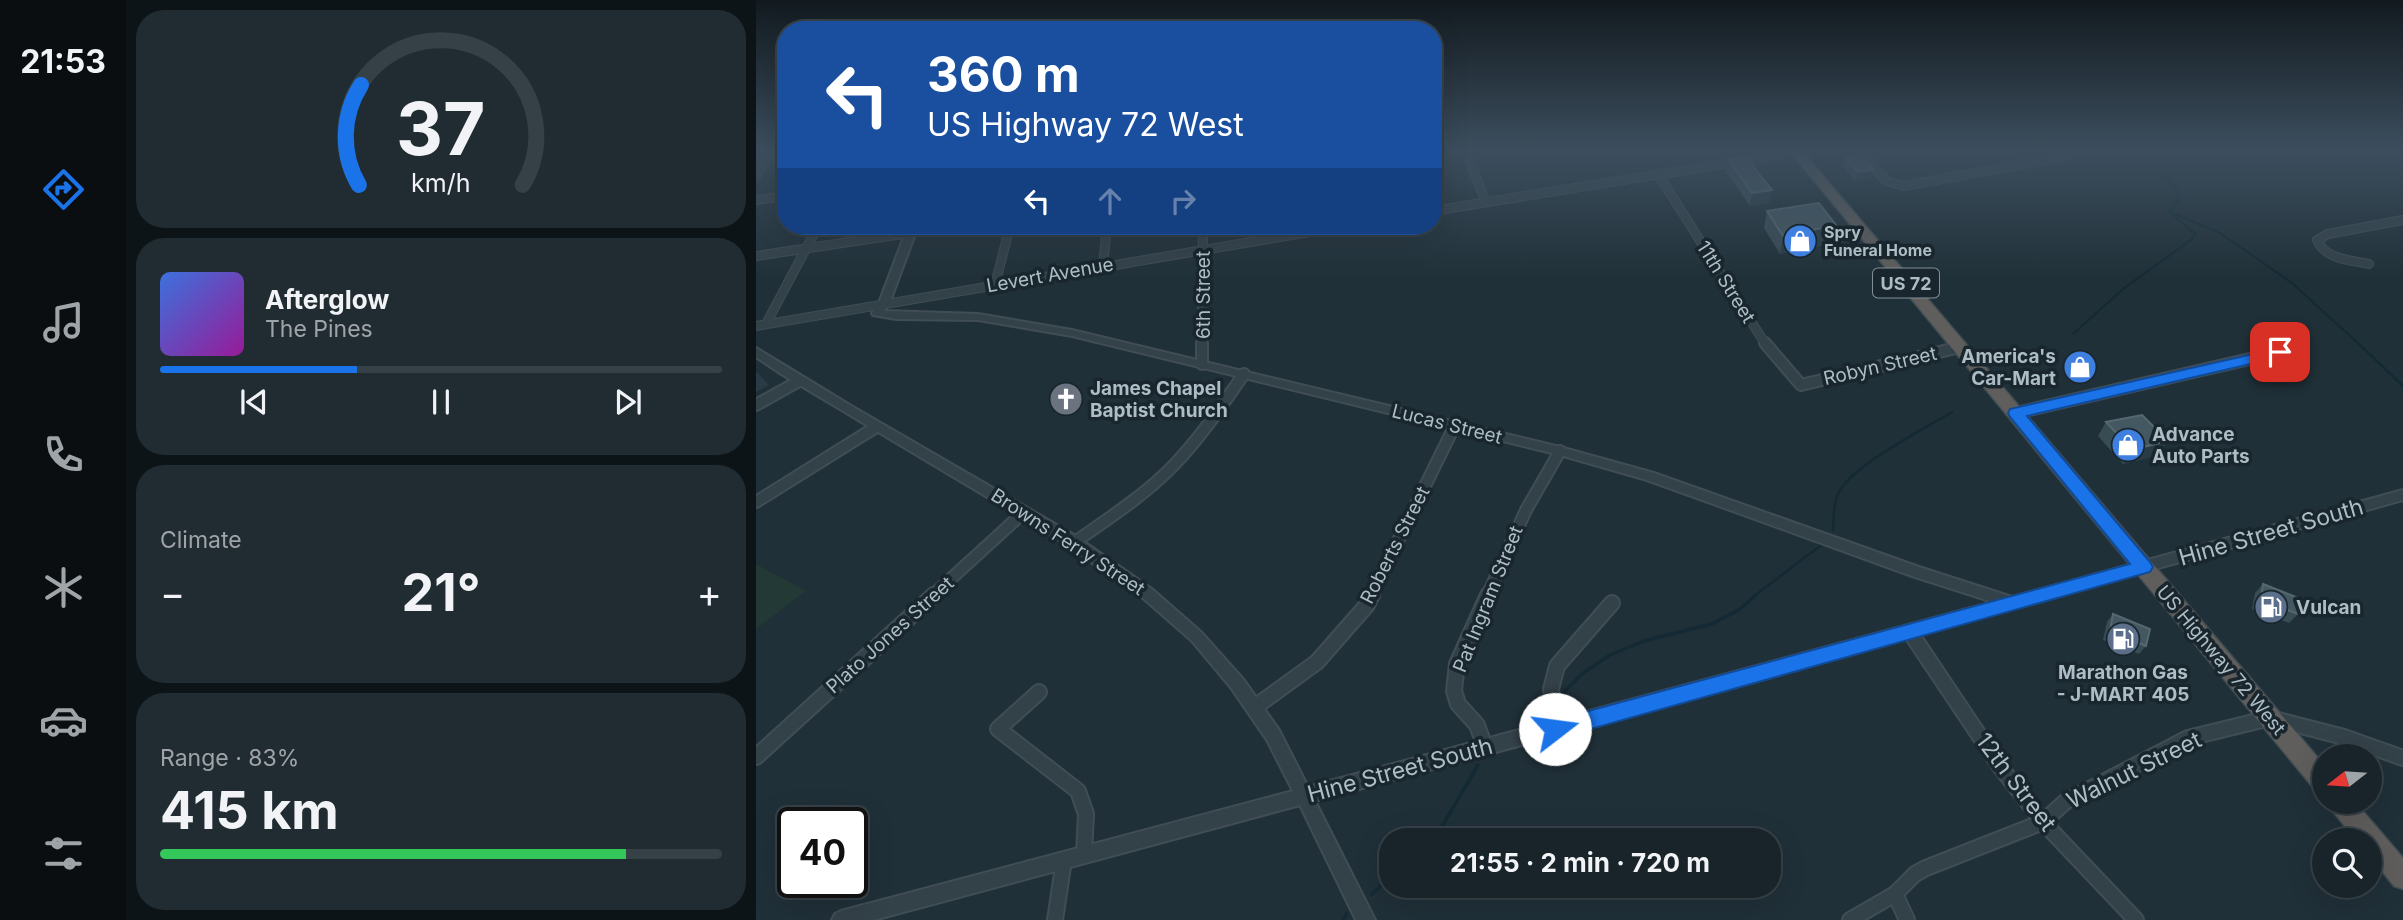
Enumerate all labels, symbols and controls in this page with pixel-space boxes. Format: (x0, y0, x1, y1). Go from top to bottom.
text: 21:53 (20, 42, 106, 81)
text: 360 m (927, 45, 1080, 104)
icon: left (812, 49, 903, 140)
text: 37 (396, 84, 486, 173)
text: US Highway 72 West (927, 105, 1244, 144)
icon: directions (39, 165, 88, 214)
text: km/h (411, 168, 471, 198)
icon: left (1018, 182, 1056, 220)
icon: ahead (1091, 182, 1129, 220)
icon: right (1164, 182, 1202, 220)
shop icon: Spry Funeral Home (1781, 222, 1819, 260)
place label: Spry Funeral Home (1824, 222, 1932, 260)
street label: 11th Street (1692, 237, 1760, 327)
street label: 6th Street (1192, 251, 1215, 339)
street label: Levert Avenue (985, 253, 1115, 297)
road number: US 72 (1873, 268, 1939, 298)
text: Afterglow (265, 284, 389, 315)
icon: music (39, 298, 88, 347)
text: The Pines (265, 315, 373, 343)
pin (2250, 322, 2310, 382)
icon: arrive (2261, 333, 2299, 371)
street label: Robyn Street (1821, 342, 1939, 390)
place label: America's Car-Mart (1961, 345, 2056, 390)
shop icon: America's Car-Mart (2061, 348, 2099, 386)
place label: James Chapel Baptist Church (1090, 377, 1228, 422)
church icon: James Chapel Baptist Church (1047, 380, 1085, 418)
icon: previous (235, 383, 273, 421)
icon: pause (422, 383, 460, 421)
icon: next (609, 383, 647, 421)
street label: Lucas Street (1390, 399, 1504, 449)
place label: Advance Auto Parts (2152, 423, 2250, 468)
shop icon: Advance Auto Parts (2109, 426, 2147, 464)
icon: phone (39, 430, 88, 479)
street label: Roberts Street (1356, 483, 1434, 607)
street label: Browns Ferry Street (987, 484, 1149, 600)
street label: Hine Street South (2175, 492, 2367, 572)
street label: Pat Ingram Street (1448, 522, 1528, 676)
text: Climate (160, 526, 242, 554)
text: 21° (401, 561, 481, 624)
icon: climate (39, 563, 88, 612)
text: − (160, 570, 185, 616)
text: + (697, 570, 722, 616)
street label: Plato Jones Street (821, 572, 959, 698)
street label: US Highway 72 West (2152, 581, 2290, 739)
fuel station icon: Vulcan (2252, 588, 2290, 626)
place label: Vulcan (2296, 596, 2361, 619)
fuel station icon: Marathon Gas - J-MART 405 (2104, 620, 2142, 658)
place label: Marathon Gas - J-MART 405 (2057, 661, 2189, 706)
position arrow (1518, 692, 1592, 766)
icon: car (39, 696, 88, 745)
street label: Walnut Street (2062, 725, 2206, 815)
street label: 12th Street (1970, 727, 2062, 837)
street label: Hine Street South (1304, 732, 1496, 808)
text: Range · 83% (160, 744, 299, 772)
north arrow (2312, 744, 2382, 814)
map controls (2312, 744, 2382, 898)
text: 415 km (160, 779, 339, 842)
speed limit sign: 40 (777, 807, 868, 898)
button: search (2312, 828, 2382, 898)
icon: filters (39, 829, 88, 878)
text: 21:55 · 2 min · 720 m (1450, 847, 1710, 878)

